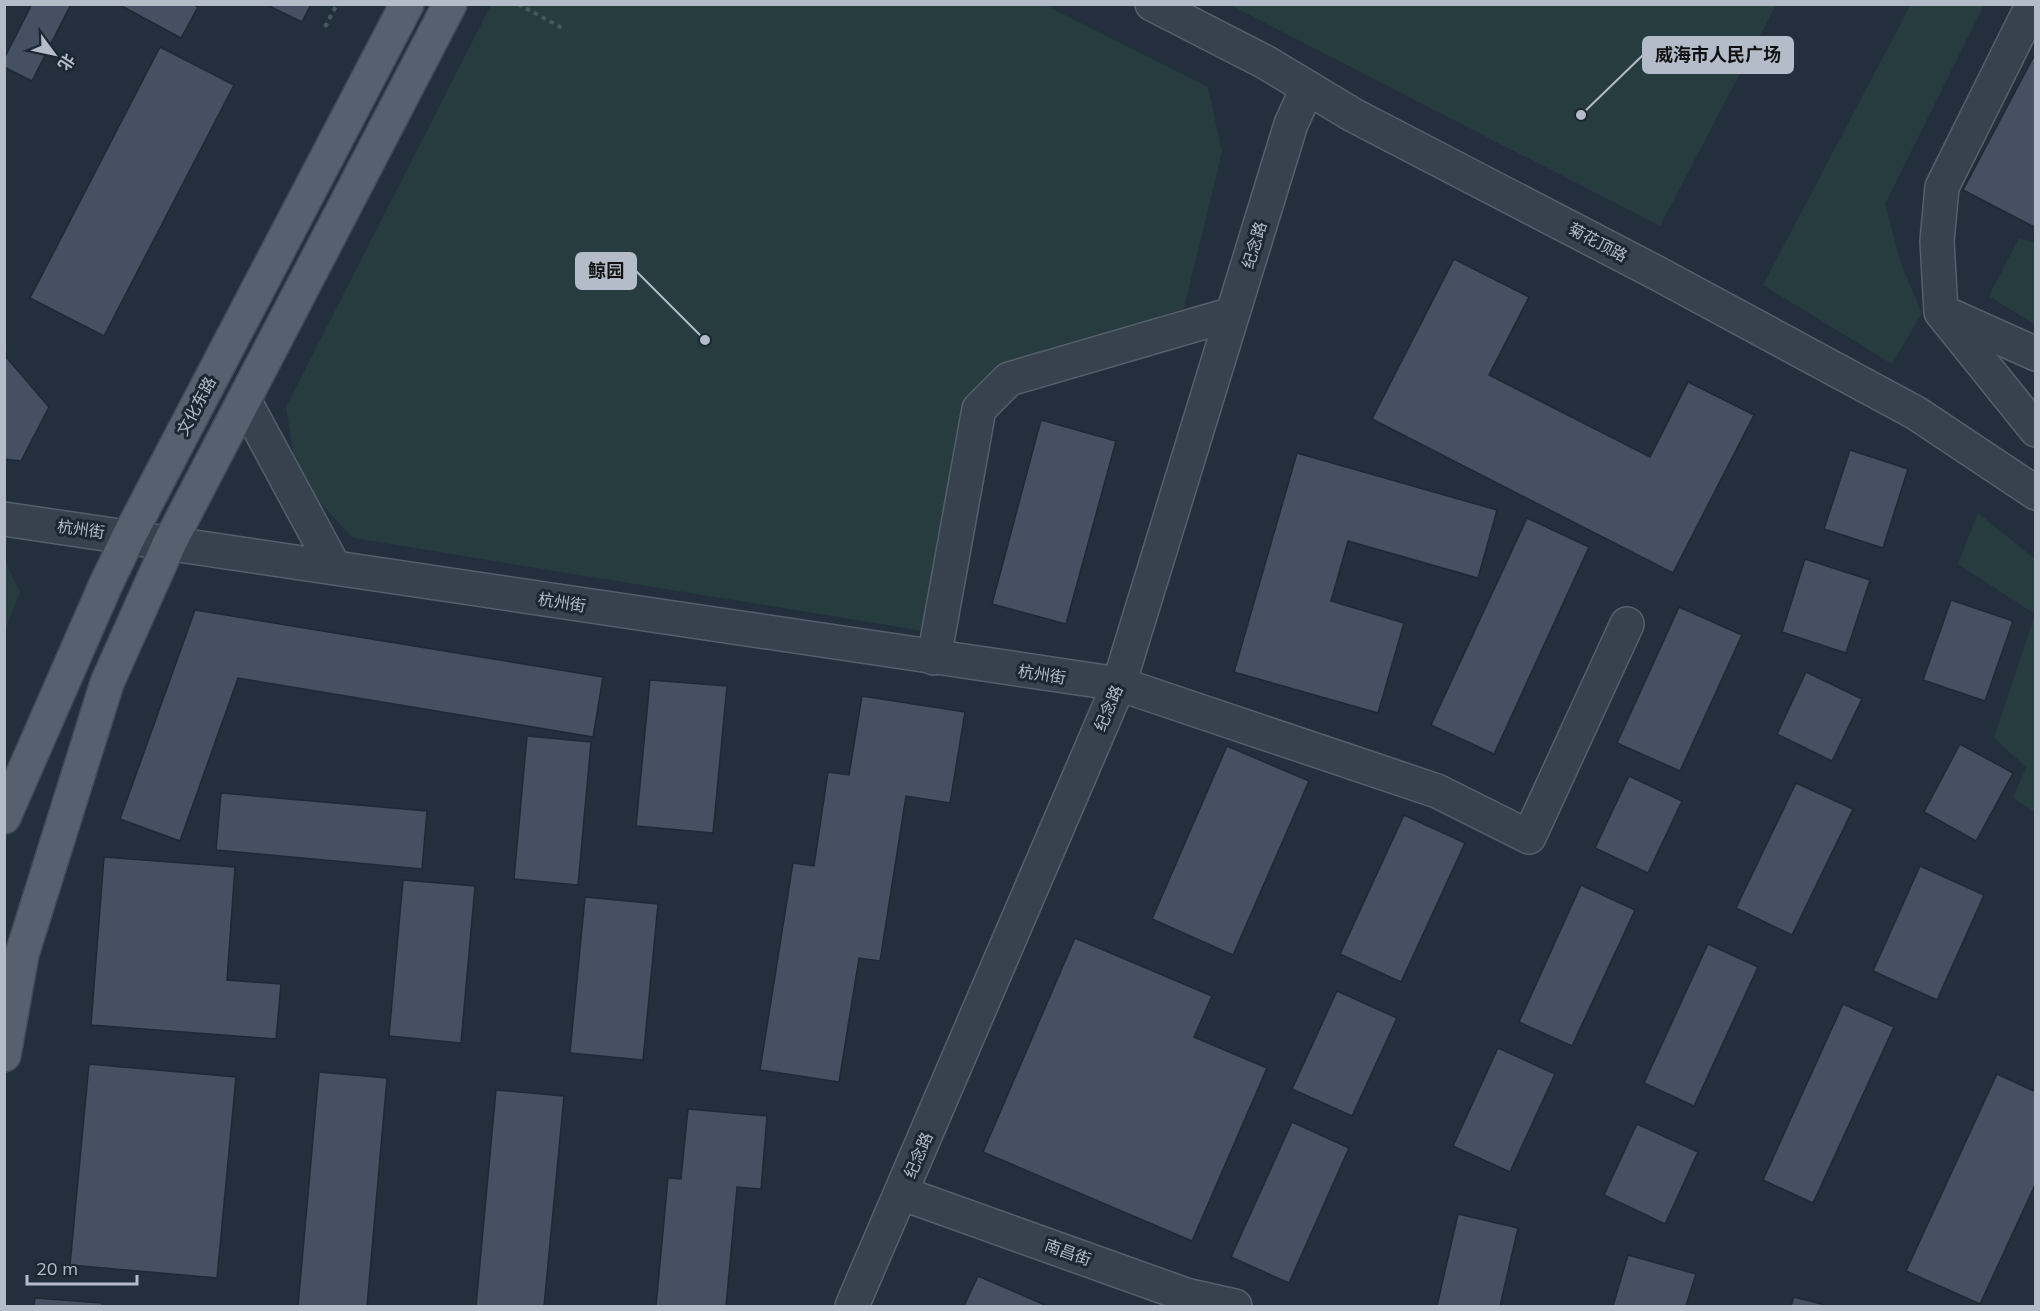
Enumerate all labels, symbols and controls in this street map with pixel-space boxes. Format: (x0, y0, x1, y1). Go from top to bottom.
north arrow (24, 24, 84, 84)
callout: 威海市人民广场 (1643, 37, 1793, 73)
text: 威海市人民广场 (1655, 43, 1781, 66)
text: 北 (54, 50, 79, 74)
street label: 菊花顶路 (1565, 218, 1631, 266)
street label: 纪念路 (1237, 219, 1271, 271)
callout: 鲸园 (576, 253, 636, 289)
text: 鲸园 (588, 259, 624, 282)
street label: 文化东路 (172, 373, 220, 439)
street label: 杭州街 (56, 516, 106, 542)
street label: 杭州街 (537, 588, 587, 616)
street label: 杭州街 (1017, 660, 1067, 688)
street label: 纪念路 (1089, 682, 1127, 734)
street label: 纪念路 (899, 1129, 937, 1181)
street label: 南昌街 (1042, 1234, 1094, 1270)
scale bar (27, 1248, 136, 1286)
text: 20 m (36, 1257, 78, 1280)

